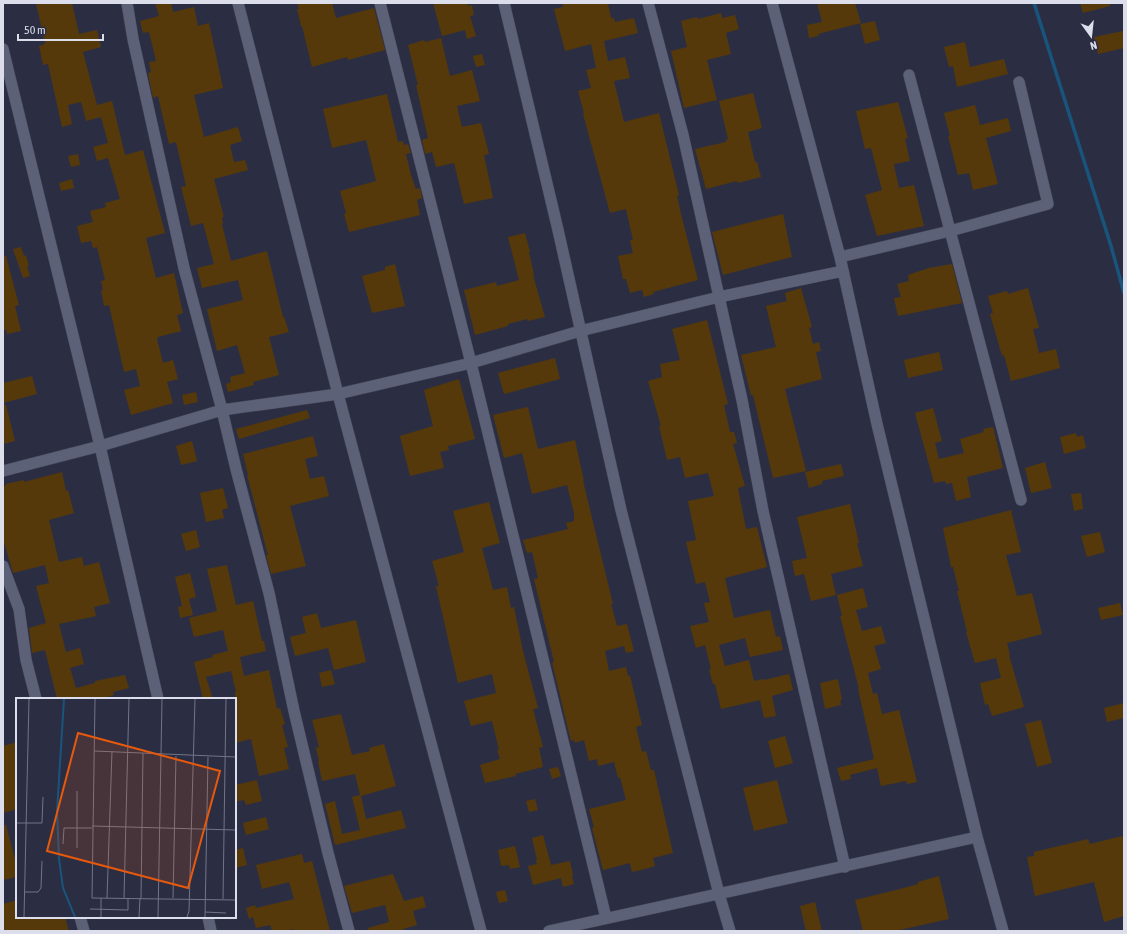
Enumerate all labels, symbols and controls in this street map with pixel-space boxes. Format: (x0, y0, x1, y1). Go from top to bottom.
scale bar (18, 16, 103, 42)
north arrow (1071, 16, 1111, 56)
text: 50 m (24, 23, 46, 37)
text: N (1089, 39, 1098, 52)
inset map (16, 698, 236, 918)

